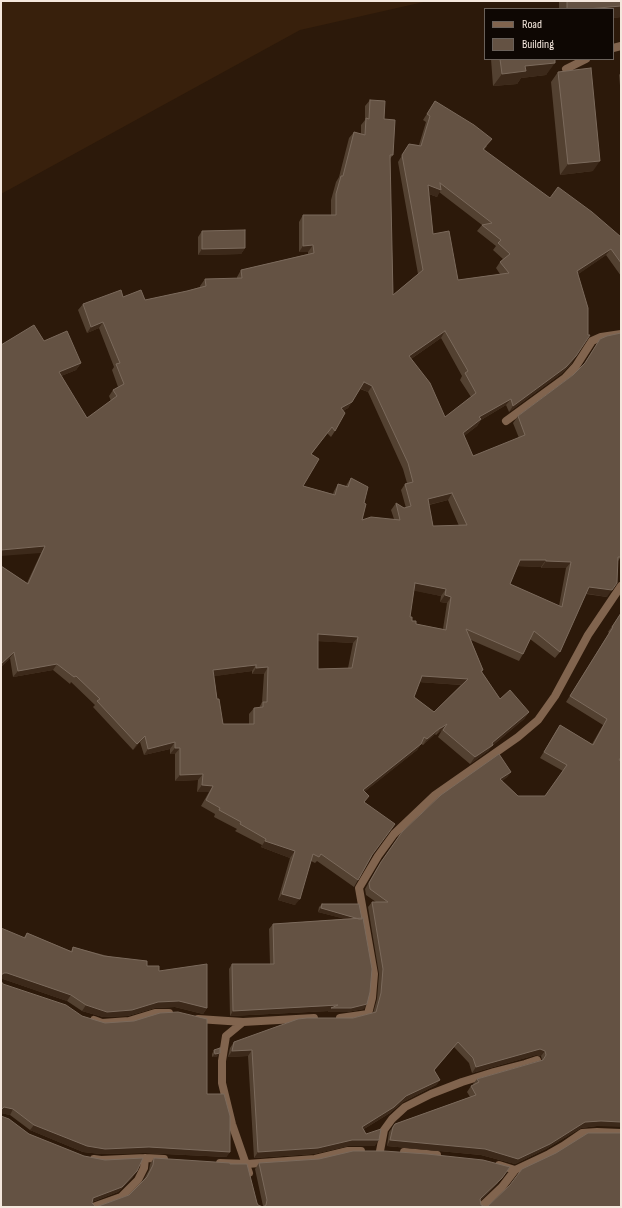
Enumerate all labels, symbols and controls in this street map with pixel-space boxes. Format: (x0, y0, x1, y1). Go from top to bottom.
legend (484, 8, 614, 60)
text: Road (522, 17, 542, 32)
text: Building (522, 37, 554, 52)

